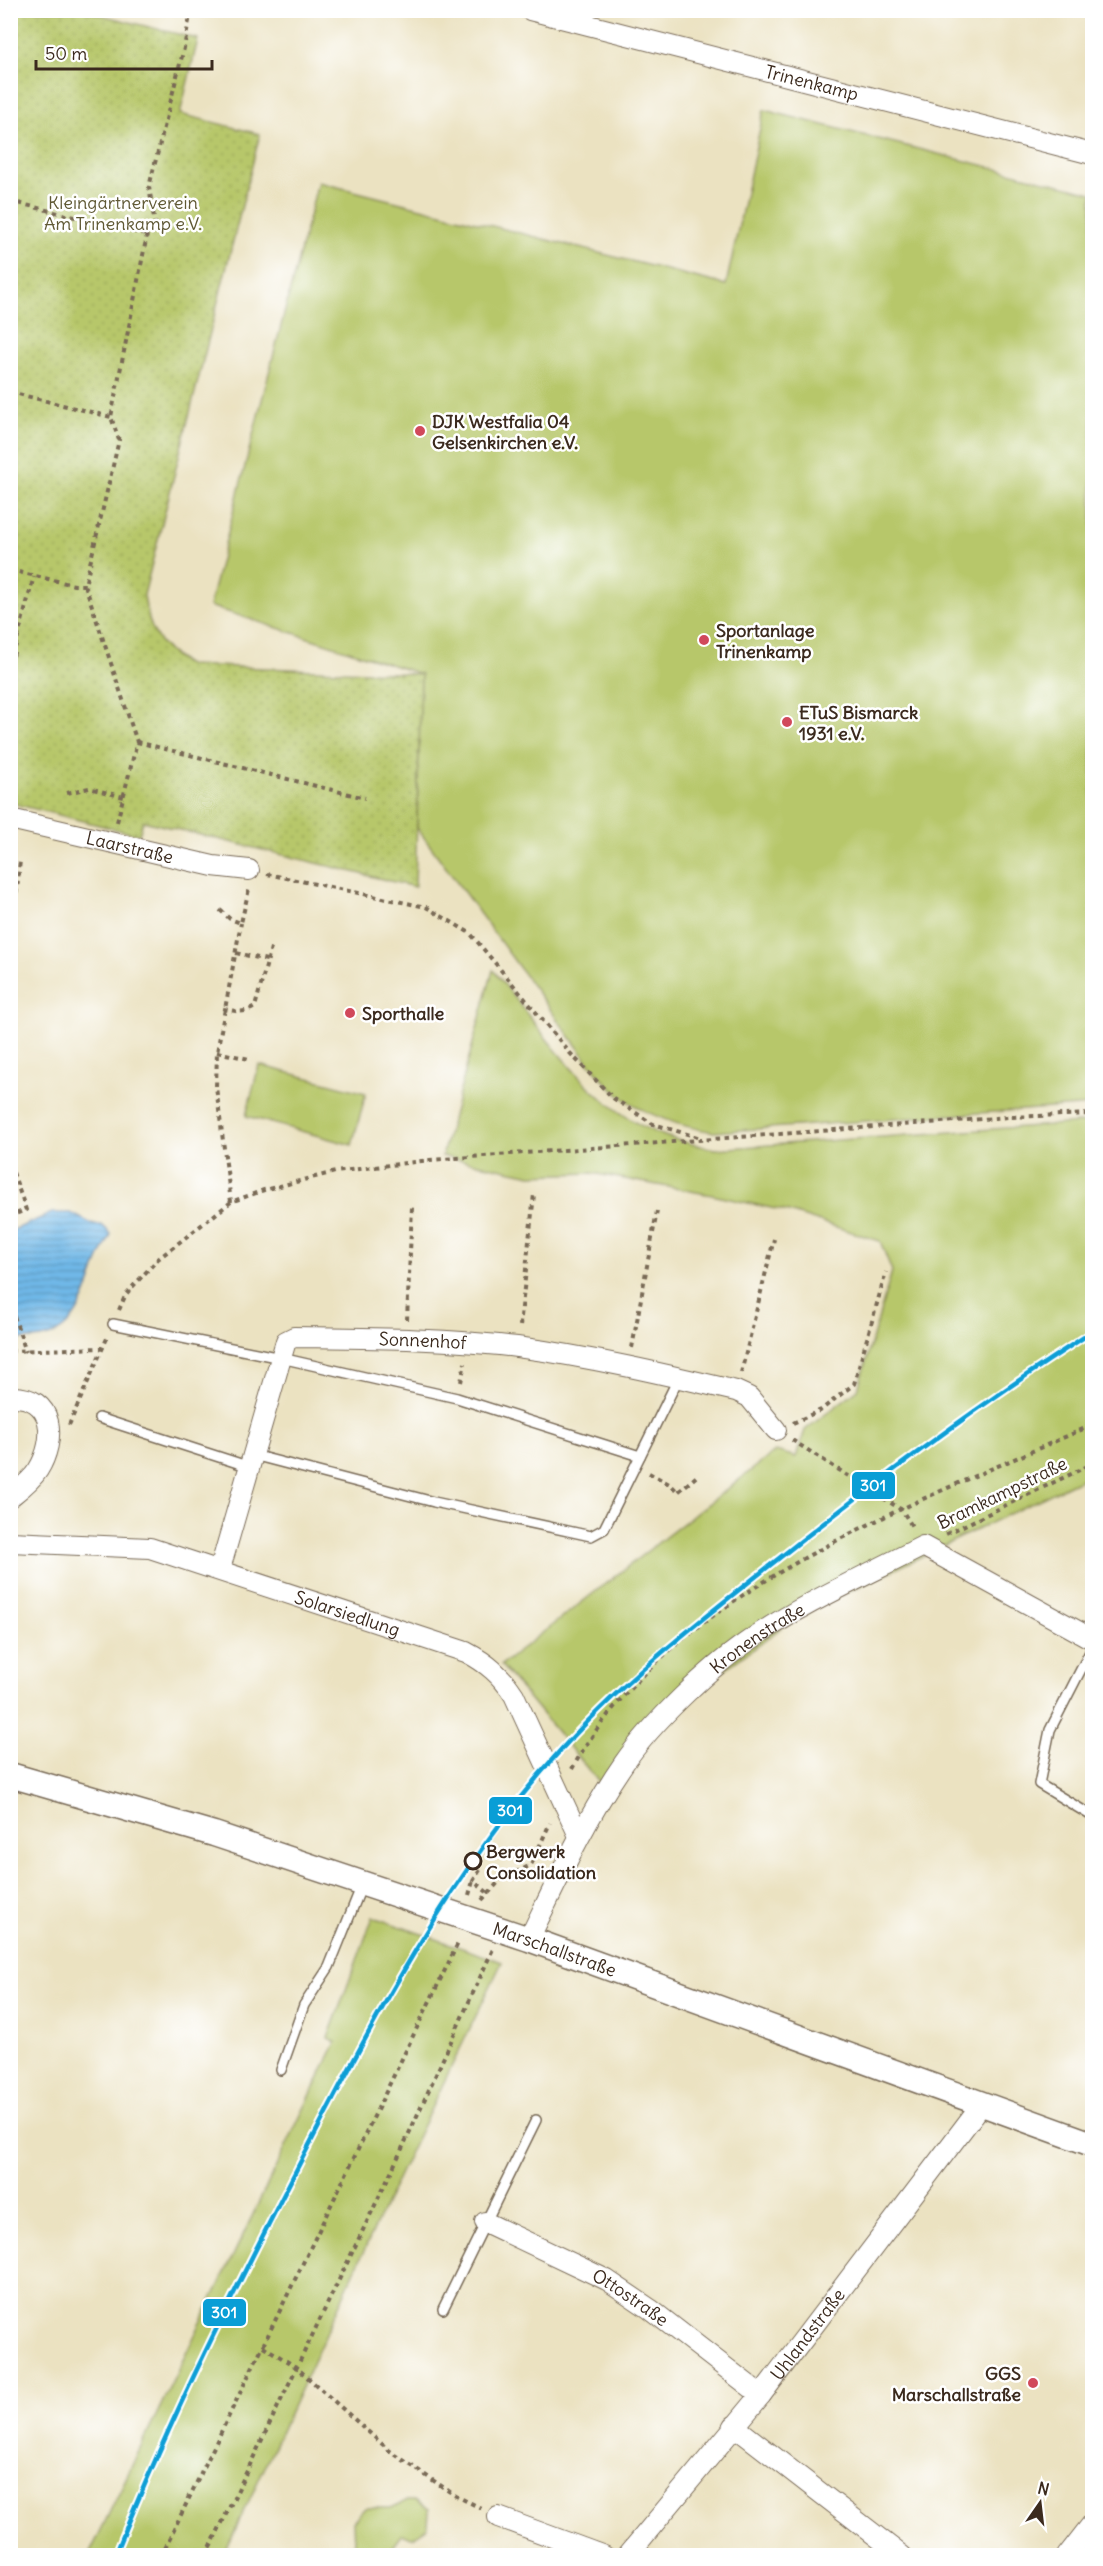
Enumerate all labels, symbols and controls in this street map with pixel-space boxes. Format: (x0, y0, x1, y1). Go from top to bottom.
scale bar (36, 33, 212, 71)
text: 50 m (45, 42, 87, 65)
street label: Trinenkamp (763, 59, 861, 105)
park label: Kleingärtnerverein Am Trinenkamp e.V. (44, 191, 202, 235)
place label: DJK Westfalia 04 Gelsenkirchen e.V. (432, 410, 578, 454)
marker: DJK Westfalia 04 Gelsenkirchen e.V. (413, 424, 427, 438)
place label: Sportanlage Trinenkamp (716, 619, 815, 663)
marker: Sportanlage Trinenkamp (697, 633, 711, 647)
place label: ETuS Bismarck 1931 e.V. (799, 701, 918, 745)
marker: ETuS Bismarck 1931 e.V. (780, 715, 794, 729)
street label: Laarstraße (84, 826, 176, 868)
place label: Sporthalle (362, 1002, 445, 1025)
marker: Sporthalle (343, 1006, 357, 1020)
street label: Sonnenhof (379, 1327, 468, 1354)
street label: Bramkampstraße (933, 1452, 1071, 1534)
line badge: 301 (851, 1471, 896, 1500)
text: 301 (860, 1475, 886, 1495)
street label: Solarsiedlung (292, 1585, 403, 1641)
street label: Kronenstraße (705, 1597, 808, 1678)
line badge: 301 (488, 1796, 533, 1825)
text: 301 (497, 1800, 523, 1820)
place label: Bergwerk Consolidation (486, 1840, 597, 1884)
marker: Bergwerk Consolidation (464, 1852, 482, 1870)
street label: Marschallstraße (490, 1916, 620, 1981)
street label: Ottostraße (589, 2263, 673, 2331)
street label: Uhlandstraße (765, 2284, 849, 2384)
line badge: 301 (202, 2298, 247, 2327)
text: 301 (211, 2302, 237, 2322)
place label: GGS Marschallstraße (892, 2362, 1021, 2406)
marker: GGS Marschallstraße (1026, 2376, 1040, 2390)
north arrow (1010, 2473, 1070, 2533)
text: N (1036, 2477, 1051, 2499)

